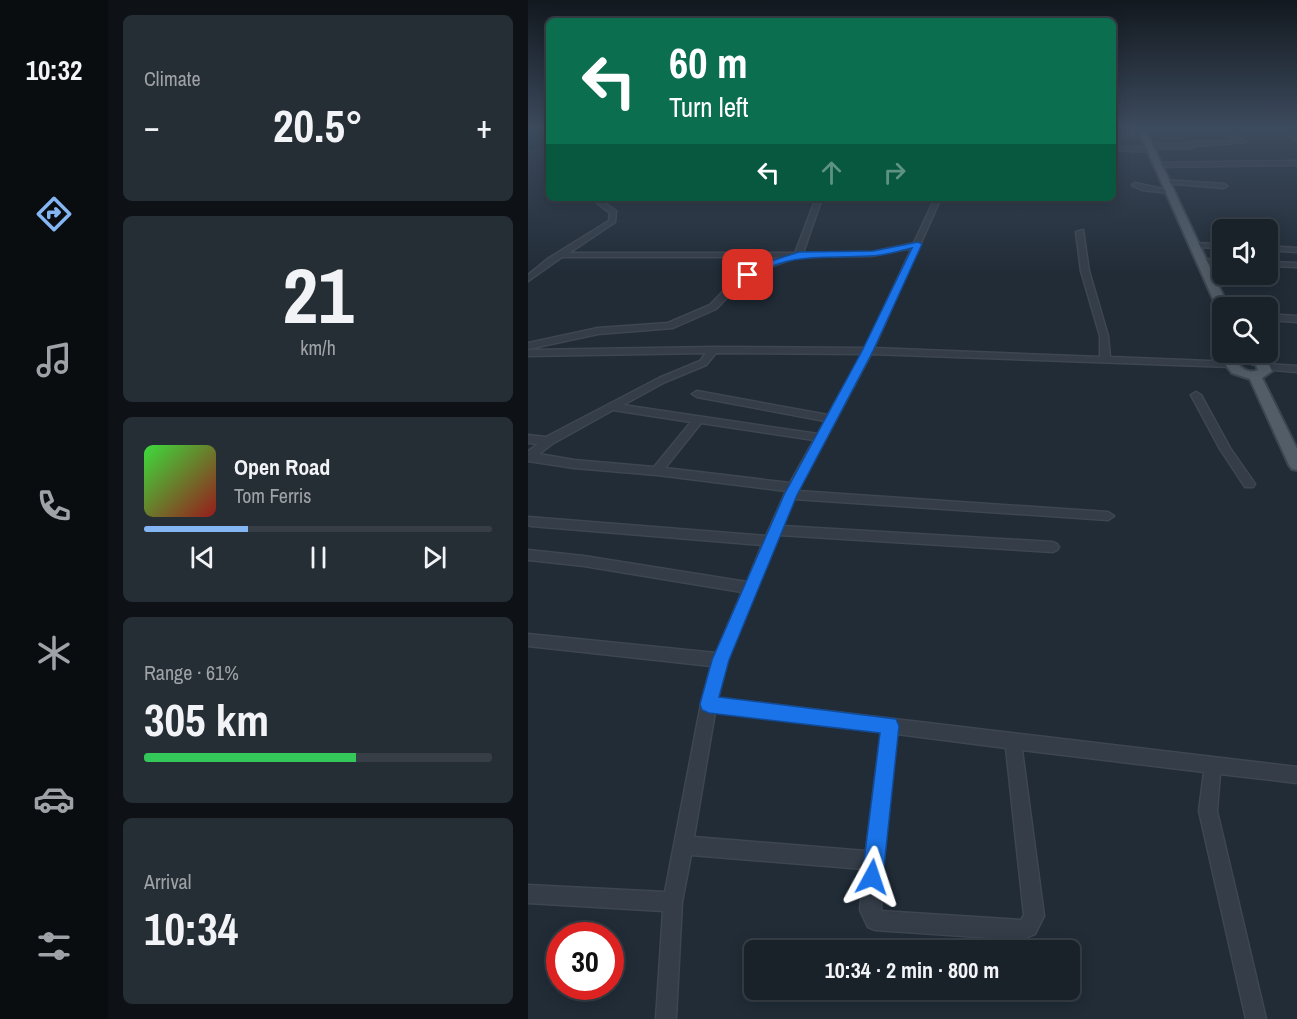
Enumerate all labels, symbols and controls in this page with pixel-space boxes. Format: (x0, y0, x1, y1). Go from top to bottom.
text: 60 m (669, 35, 748, 91)
icon: left (570, 42, 648, 120)
text: 10:32 (26, 52, 82, 88)
text: Climate (144, 65, 201, 92)
text: Turn left (669, 89, 748, 125)
text: 20.5° (273, 95, 363, 156)
text: − (144, 104, 160, 148)
text: + (476, 104, 492, 148)
icon: left (752, 156, 785, 189)
icon: ahead (815, 156, 848, 189)
icon: right (878, 156, 911, 189)
icon: directions (33, 193, 75, 235)
map controls (1212, 219, 1278, 363)
button: sound (1212, 219, 1278, 285)
text: 21 (282, 242, 354, 347)
pin (722, 249, 773, 300)
icon: arrive (731, 258, 764, 291)
button: search (1212, 297, 1278, 363)
text: km/h (300, 334, 336, 361)
icon: music (33, 339, 75, 381)
text: Open Road (234, 452, 330, 482)
text: Tom Ferris (234, 482, 312, 509)
icon: phone (33, 485, 75, 527)
icon: previous (186, 541, 219, 574)
icon: pause (302, 541, 335, 574)
icon: next (418, 541, 451, 574)
icon: climate (33, 632, 75, 674)
text: Range · 61% (144, 659, 239, 686)
text: 305 km (144, 689, 269, 750)
icon: car (33, 778, 75, 820)
position arrow (840, 845, 904, 909)
text: Arrival (144, 868, 191, 895)
text: 10:34 (144, 898, 238, 959)
speed limit sign: 30 (546, 922, 624, 1000)
icon: filters (33, 925, 75, 967)
text: 10:34 · 2 min · 800 m (825, 955, 999, 985)

